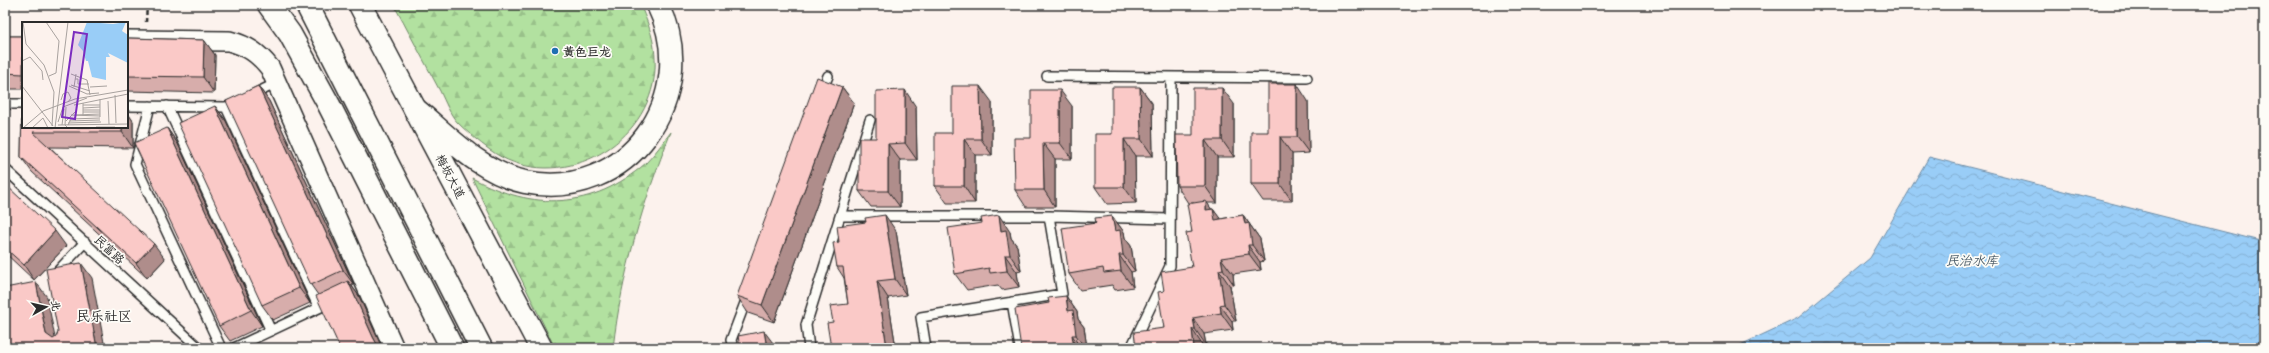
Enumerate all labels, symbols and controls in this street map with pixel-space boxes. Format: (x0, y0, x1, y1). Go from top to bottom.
inset map (22, 22, 128, 128)
place label: 黄色巨龙 (563, 42, 611, 60)
marker: 黄色巨龙 (550, 46, 560, 56)
street label: 梅坂大道 (432, 151, 470, 201)
street label: 民富路 (91, 230, 129, 268)
water label: 民治水库 (1946, 250, 1999, 269)
north arrow (26, 287, 66, 327)
text: 北 (47, 299, 66, 312)
district label: 民乐社区 (76, 305, 132, 326)

